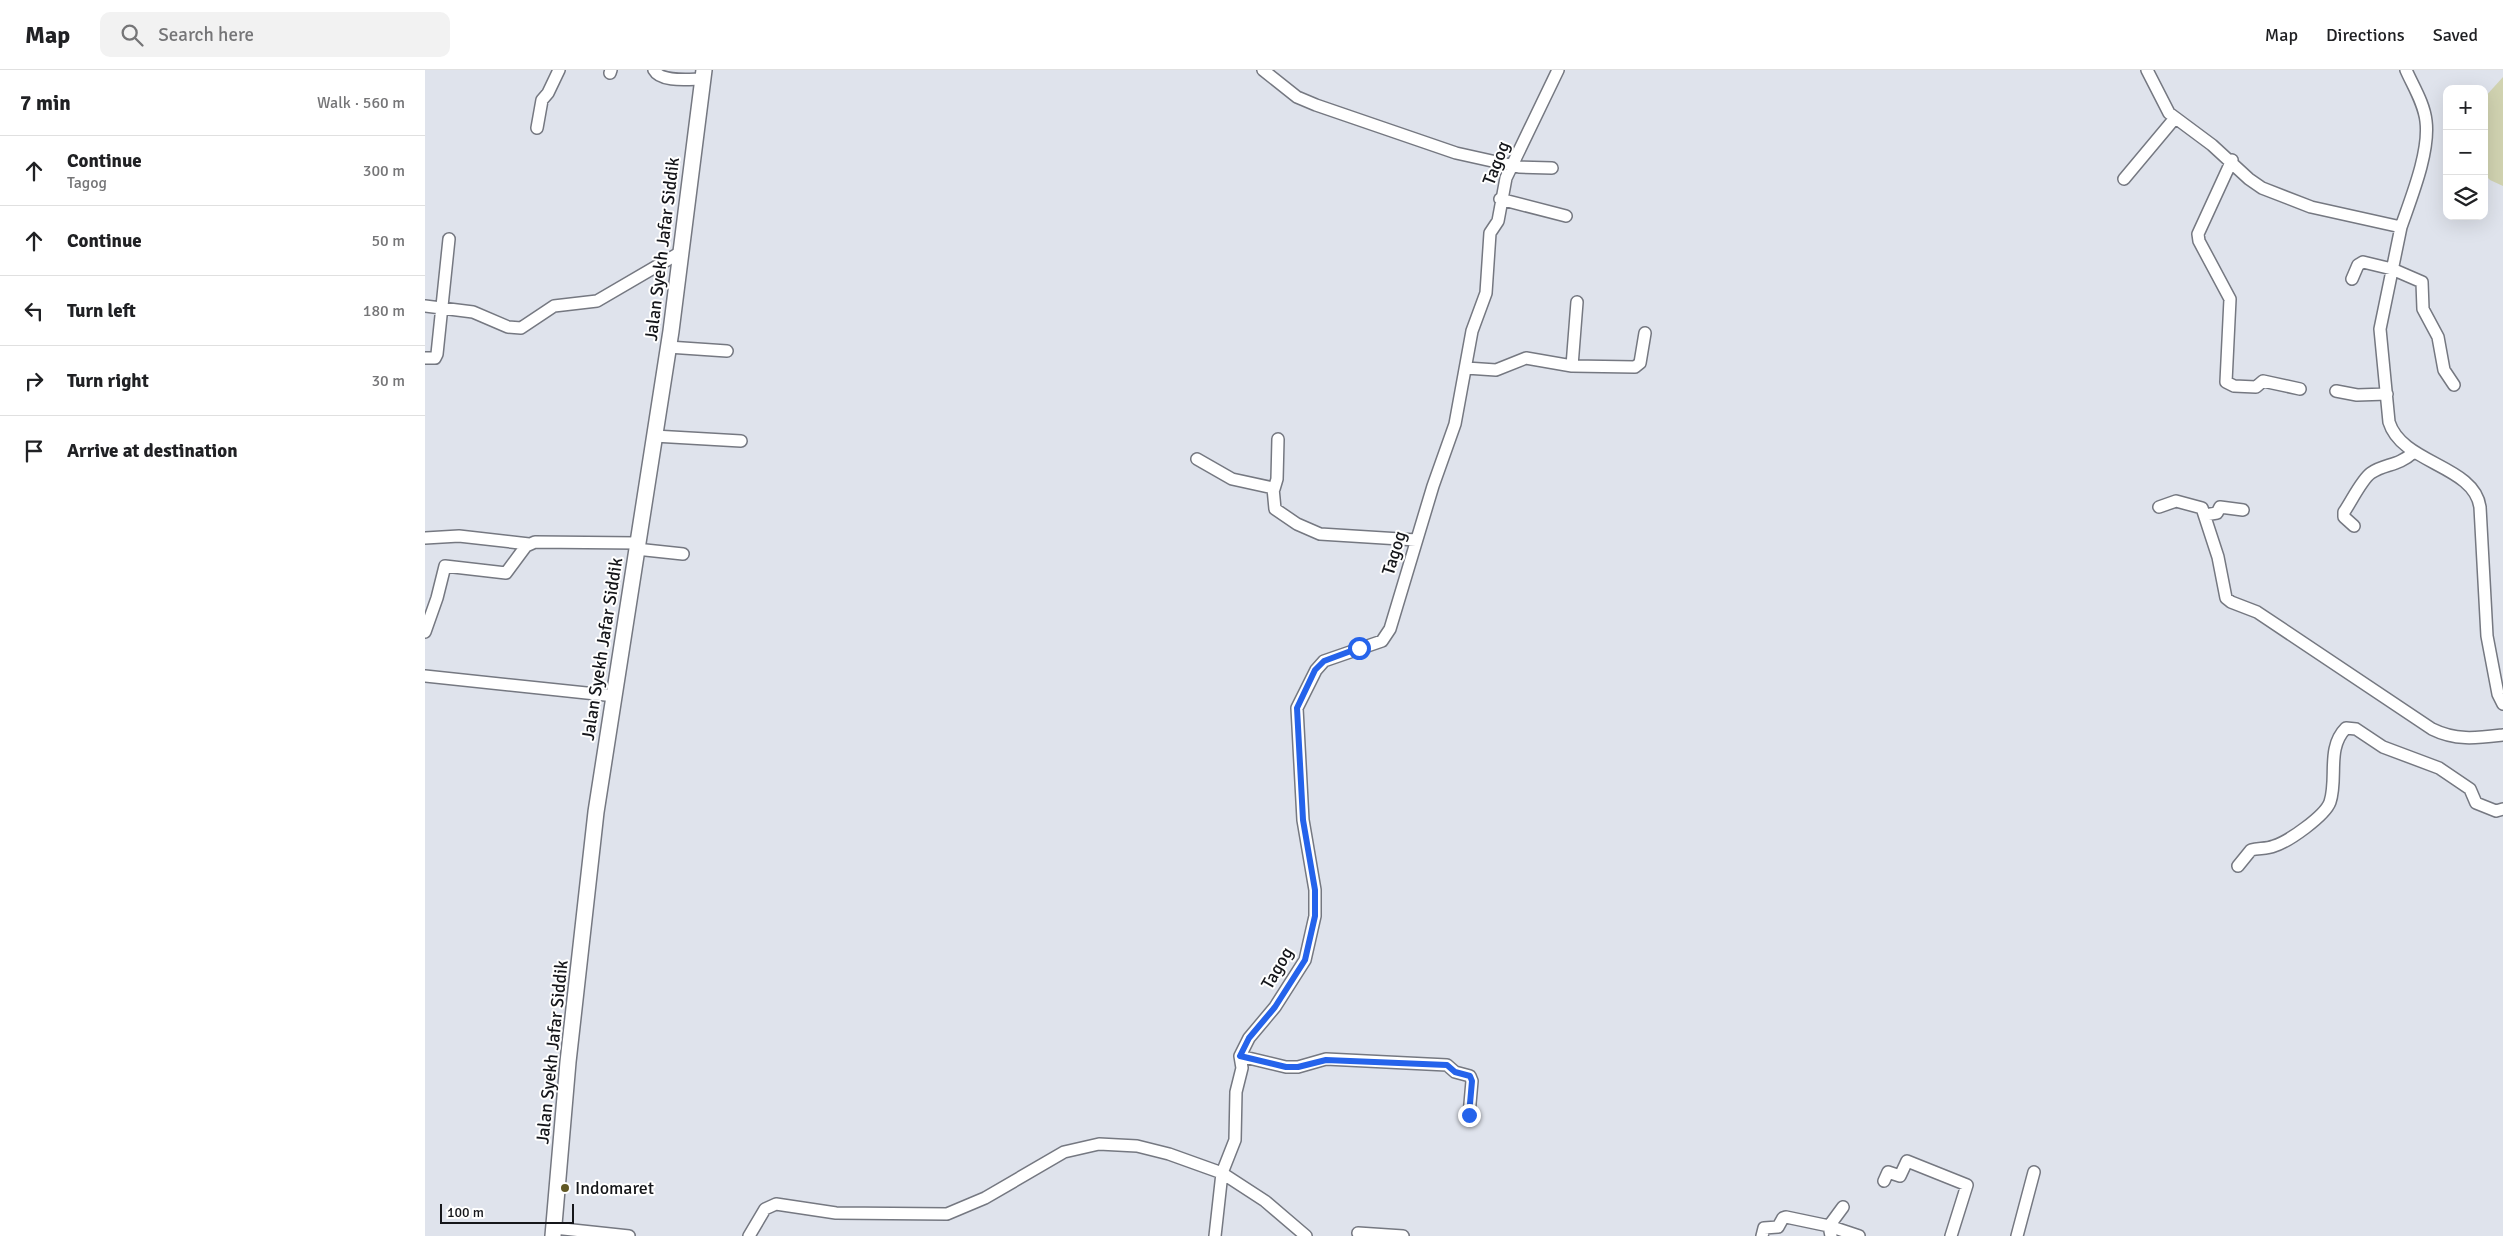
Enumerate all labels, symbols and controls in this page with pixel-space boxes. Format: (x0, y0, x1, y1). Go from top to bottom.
search box (100, 12, 450, 57)
text: Map (25, 20, 70, 50)
icon: search (118, 21, 146, 49)
text: Search here (158, 23, 254, 47)
text: Map (2265, 24, 2298, 46)
text: Directions (2326, 24, 2405, 46)
text: Saved (2433, 24, 2478, 46)
map controls (2443, 85, 2488, 220)
button: + (2443, 85, 2488, 130)
text: 7 min (20, 90, 71, 116)
text: Walk · 560 m (317, 93, 405, 113)
button: − (2443, 130, 2488, 175)
street label: Tagog (1478, 138, 1514, 188)
text: Continue (67, 149, 142, 173)
street label: Jalan Syekh Jafar Siddik (640, 156, 684, 342)
icon: ahead (20, 157, 48, 185)
text: 300 m (363, 161, 405, 181)
text: Tagog (67, 173, 107, 193)
button: layers (2443, 175, 2488, 220)
icon: ahead (20, 227, 48, 255)
text: Continue (67, 229, 142, 253)
text: 50 m (371, 231, 405, 251)
icon: left (20, 297, 48, 325)
text: Turn left (67, 299, 136, 323)
text: 180 m (363, 301, 405, 321)
icon: right (20, 367, 48, 395)
text: Turn right (67, 369, 149, 393)
text: 30 m (371, 371, 405, 391)
icon: arrive (20, 437, 48, 465)
text: Arrive at destination (67, 439, 238, 463)
street label: Tagog (1377, 528, 1411, 578)
street label: Jalan Syekh Jafar Siddik (577, 556, 627, 742)
route start (1348, 637, 1371, 660)
street label: Tagog (1256, 943, 1298, 993)
street label: Jalan Syekh Jafar Siddik (531, 959, 573, 1145)
route end (1458, 1104, 1481, 1127)
place label: Indomaret (575, 1177, 654, 1199)
marker: Indomaret (559, 1182, 571, 1194)
scale bar (440, 1201, 574, 1224)
text: 100 m (447, 1204, 484, 1221)

